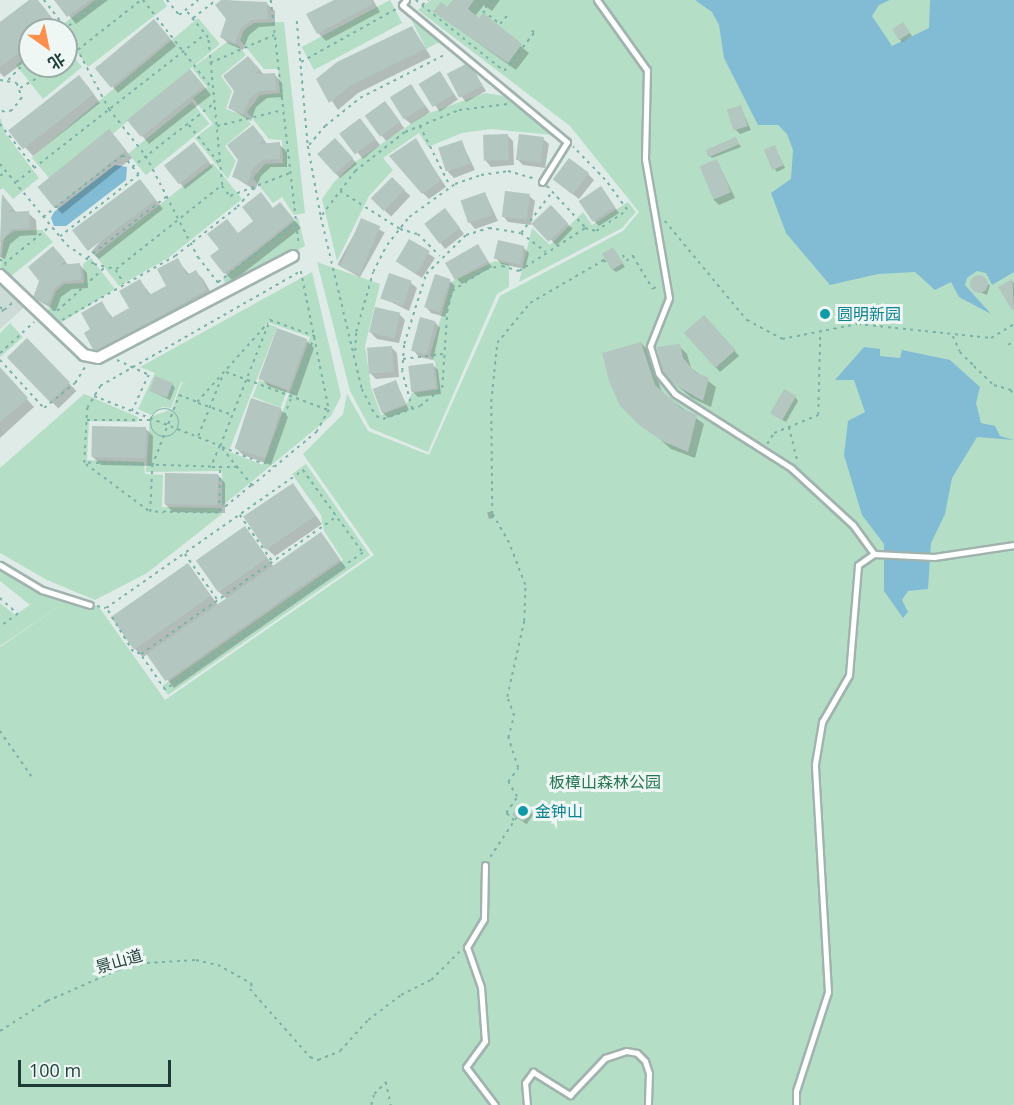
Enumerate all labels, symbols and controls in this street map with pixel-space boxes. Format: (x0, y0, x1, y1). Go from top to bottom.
north arrow (18, 18, 78, 78)
text: 北 (44, 48, 69, 75)
place label: 圆明新园 (837, 304, 901, 324)
marker: 圆明新园 (818, 307, 832, 321)
park label: 板樟山森林公园 (549, 772, 661, 792)
place label: 金钟山 (535, 801, 583, 821)
marker: 金钟山 (516, 804, 530, 818)
street label: 景山道 (93, 945, 145, 977)
scale bar (21, 1048, 174, 1086)
text: 100 m (29, 1058, 81, 1082)

